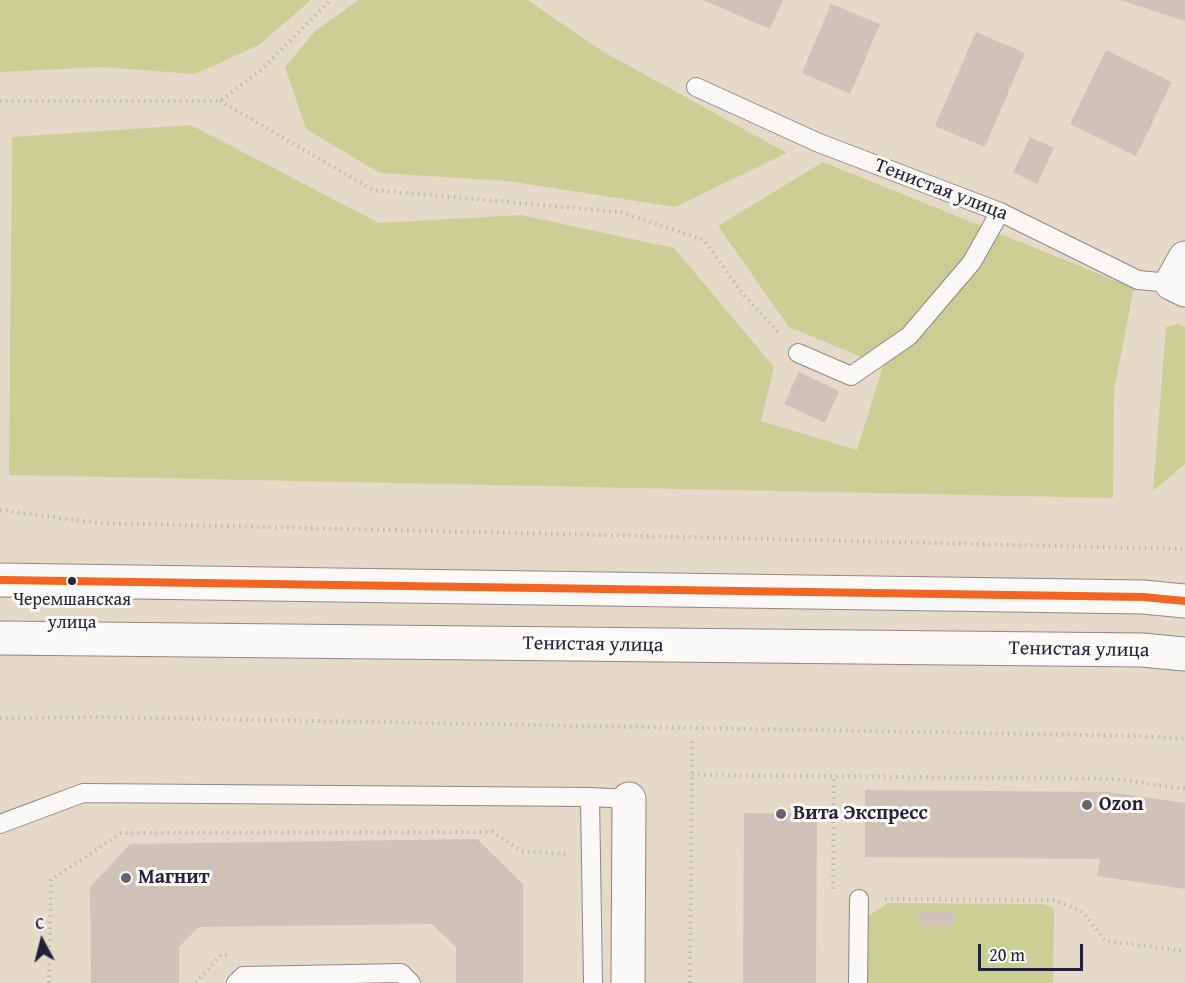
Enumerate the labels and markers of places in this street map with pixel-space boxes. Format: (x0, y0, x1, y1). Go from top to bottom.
marker: Черемшанская улица (66, 575, 78, 587)
place label: Черемшанская улица (13, 589, 131, 632)
place label: Ozon (1099, 793, 1144, 817)
marker: Ozon (1080, 798, 1094, 812)
place label: Вита Экспресс (793, 802, 928, 826)
marker: Вита Экспресс (774, 807, 788, 821)
place label: Магнит (138, 866, 210, 890)
marker: Магнит (119, 871, 133, 885)

